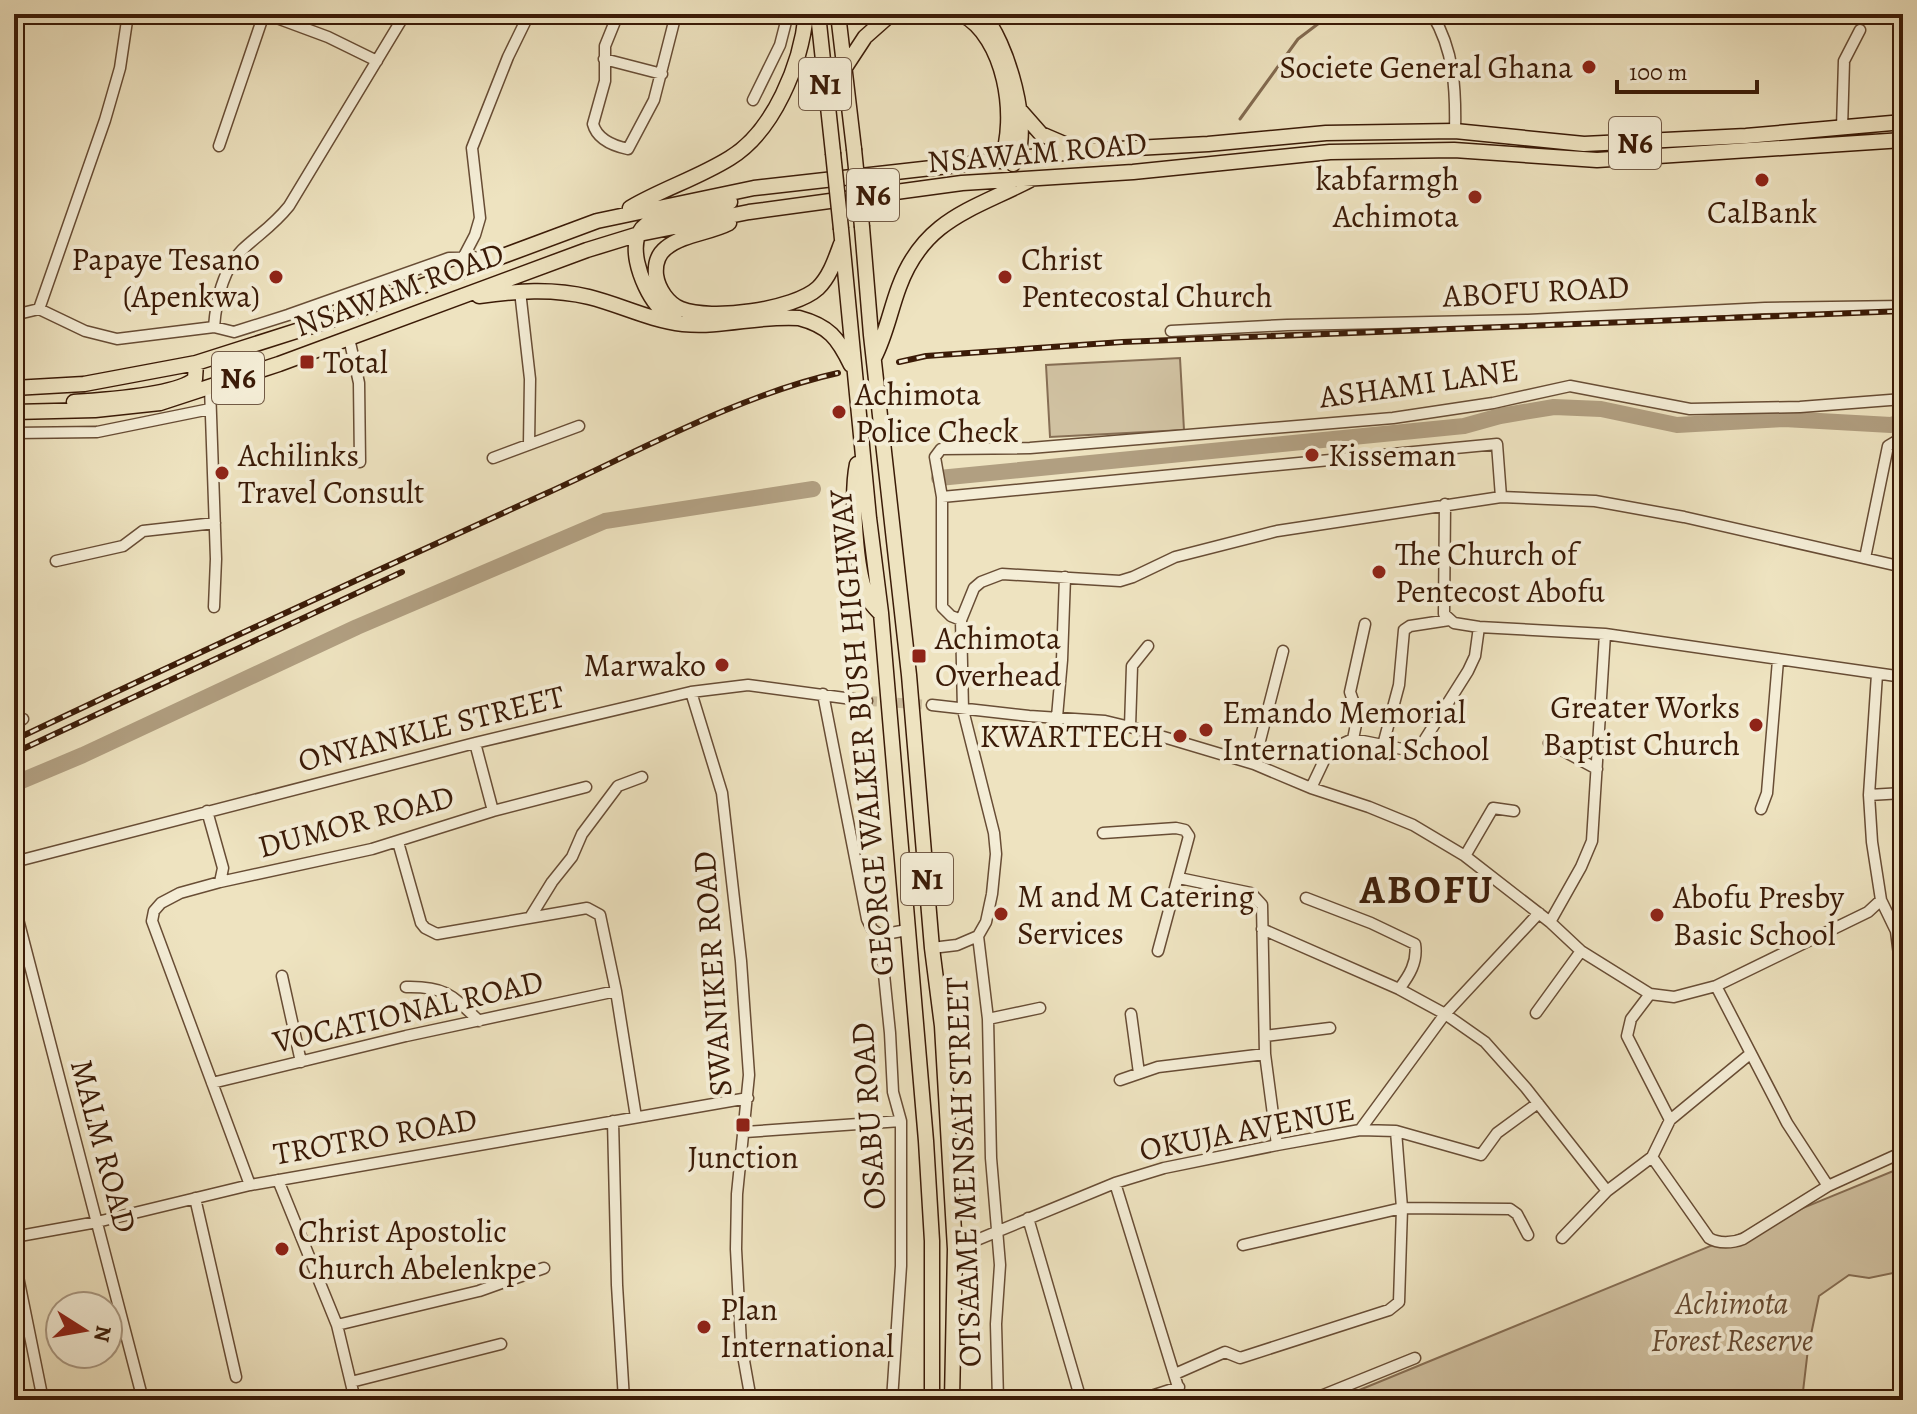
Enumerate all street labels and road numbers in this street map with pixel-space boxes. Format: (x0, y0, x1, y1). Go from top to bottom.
road number: N1 (799, 58, 851, 110)
road number: N6 (1609, 117, 1661, 169)
street label: NSAWAM ROAD (925, 120, 1149, 184)
road number: N6 (847, 169, 899, 221)
street label: NSAWAM ROAD (288, 231, 510, 347)
street label: ABOFU ROAD (1441, 264, 1630, 318)
street label: ASHAMI LANE (1316, 347, 1521, 419)
road number: N6 (212, 352, 264, 404)
street label: GEORGE WALKER BUSH HIGHWAY (818, 487, 904, 978)
street label: ONYANKLE STREET (293, 674, 569, 782)
street label: DUMOR ROAD (253, 774, 459, 868)
street label: SWANIKER ROAD (681, 850, 743, 1098)
road number: N1 (901, 853, 953, 905)
street label: VOCATIONAL ROAD (268, 959, 547, 1064)
street label: OTSAAME MENSAH STREET (934, 976, 992, 1368)
street label: OSABU ROAD (840, 1021, 896, 1211)
street label: MALM ROAD (60, 1054, 148, 1238)
street label: OKUJA AVENUE (1135, 1087, 1359, 1171)
street label: TROTRO ROAD (270, 1096, 480, 1176)

